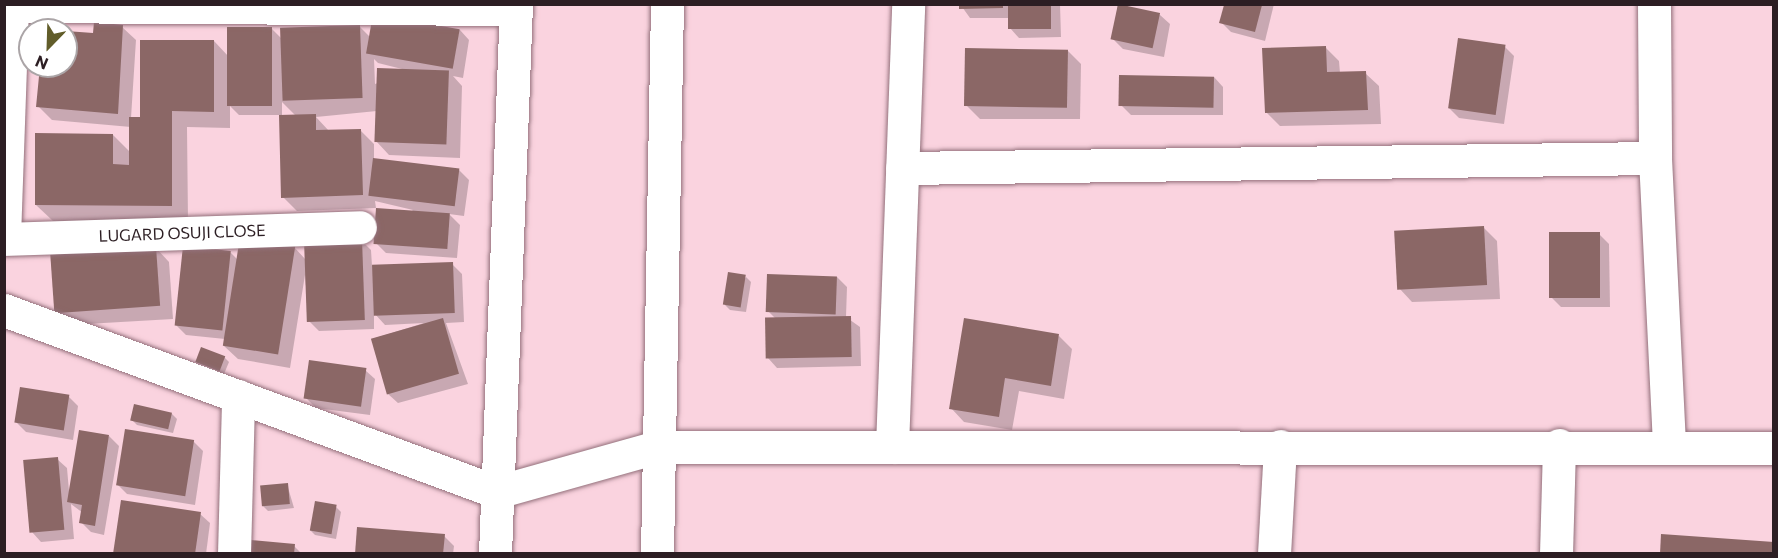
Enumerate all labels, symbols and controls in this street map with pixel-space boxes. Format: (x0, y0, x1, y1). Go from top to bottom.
north arrow (18, 18, 78, 78)
text: N (32, 52, 51, 74)
street label: LUGARD OSUJI CLOSE (98, 220, 266, 246)

